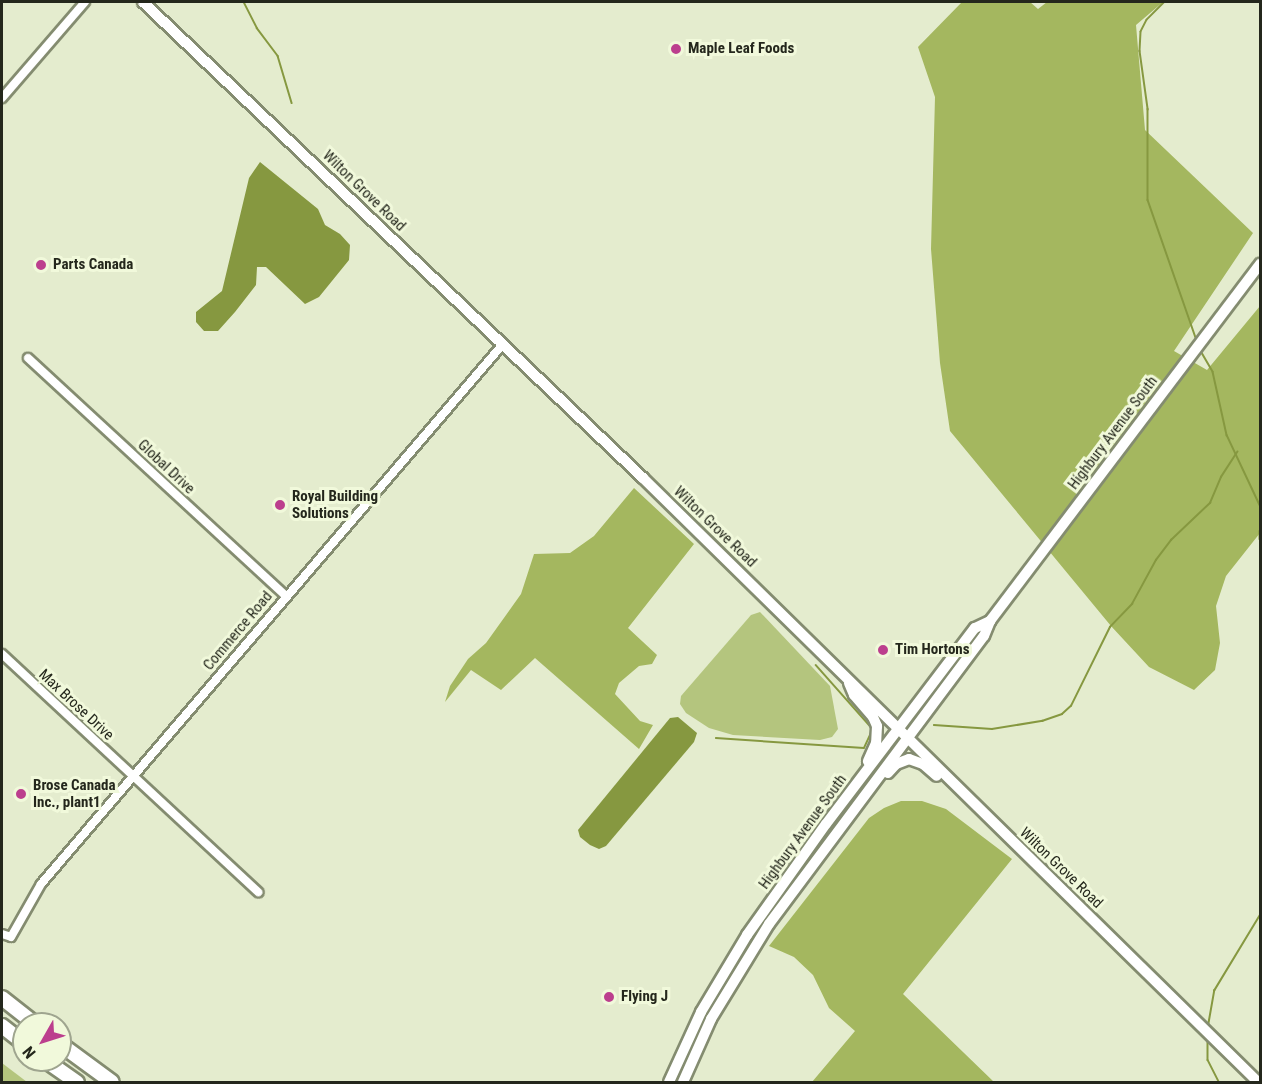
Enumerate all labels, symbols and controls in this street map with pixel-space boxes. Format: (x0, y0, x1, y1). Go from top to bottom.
place label: Maple Leaf Foods (688, 40, 794, 58)
marker: Maple Leaf Foods (669, 42, 683, 56)
street label: Wilton Grove Road (319, 147, 409, 235)
place label: Parts Canada (53, 256, 133, 274)
marker: Parts Canada (34, 258, 48, 272)
street label: Highbury Avenue South (1064, 373, 1162, 493)
street label: Global Drive (134, 436, 198, 498)
street label: Wilton Grove Road (670, 483, 760, 571)
place label: Royal Building Solutions (292, 487, 378, 522)
marker: Royal Building Solutions (273, 498, 287, 512)
street label: Commerce Road (200, 588, 276, 674)
place label: Tim Hortons (895, 641, 970, 659)
marker: Tim Hortons (876, 643, 890, 657)
street label: Max Brose Drive (35, 666, 117, 744)
street label: Highbury Avenue South (755, 771, 851, 893)
place label: Brose Canada Inc., plant1 (33, 776, 116, 811)
marker: Brose Canada Inc., plant1 (14, 787, 28, 801)
street label: Wilton Grove Road (1016, 824, 1106, 912)
place label: Flying J (621, 988, 668, 1006)
marker: Flying J (602, 990, 616, 1004)
north arrow (12, 1012, 72, 1072)
text: N (19, 1043, 40, 1062)

